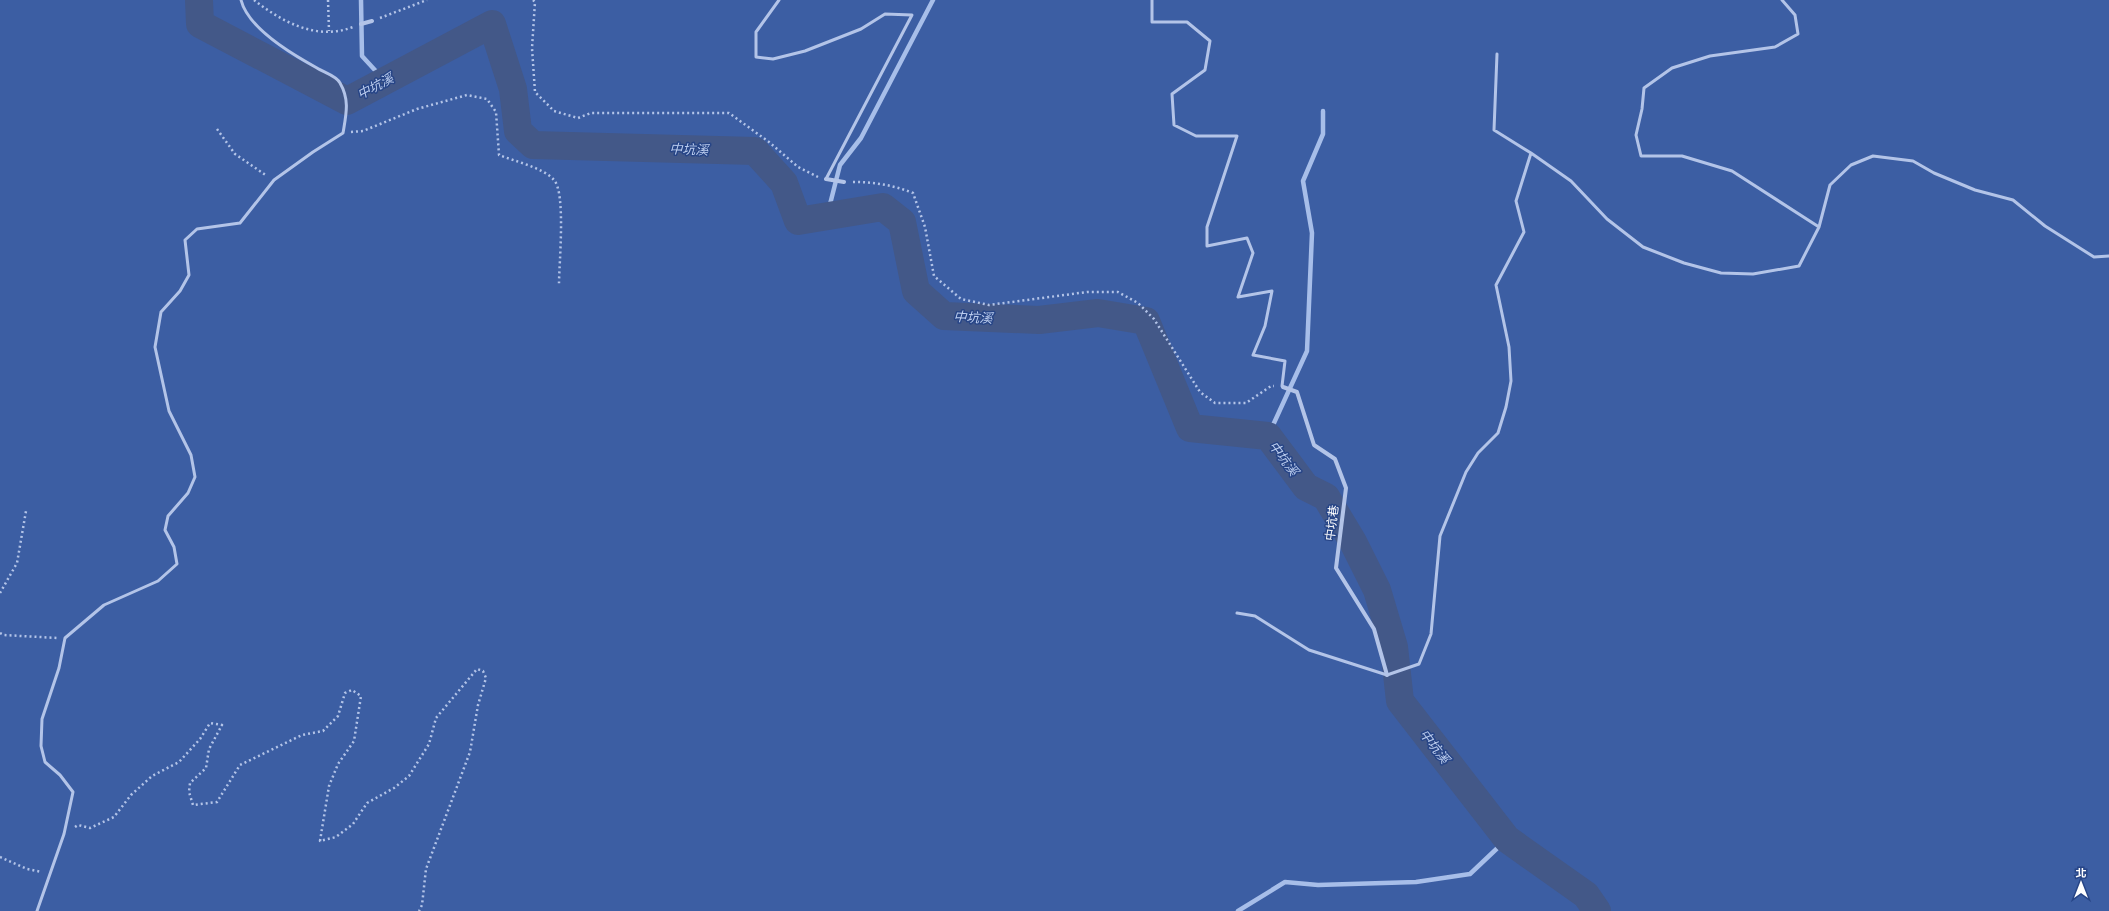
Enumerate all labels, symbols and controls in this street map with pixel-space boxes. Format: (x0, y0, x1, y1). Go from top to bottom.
water label: 中坑溪 (354, 70, 398, 102)
water label: 中坑溪 (669, 141, 711, 158)
water label: 中坑溪 (953, 309, 995, 326)
water label: 中坑溪 (1266, 438, 1303, 480)
street label: 中坑巷 (1323, 504, 1340, 542)
water label: 中坑溪 (1417, 726, 1454, 768)
north arrow (2061, 863, 2101, 903)
text: 北 (2076, 868, 2087, 879)

